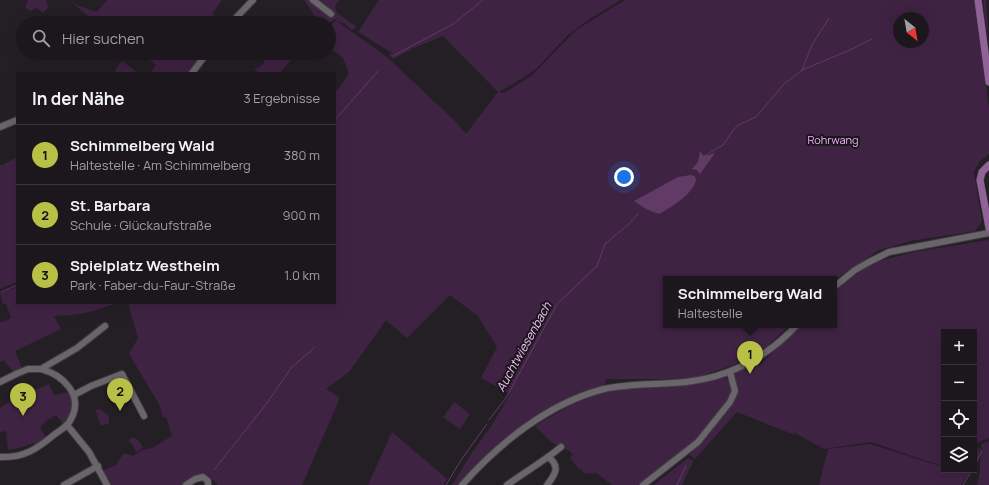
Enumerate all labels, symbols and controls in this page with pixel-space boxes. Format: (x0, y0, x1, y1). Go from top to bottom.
north arrow (893, 12, 929, 48)
search box (16, 16, 336, 60)
icon: search (30, 27, 52, 49)
text: Hier suchen (62, 28, 144, 49)
text: In der Nähe (32, 87, 125, 110)
text: 3 Ergebnisse (243, 89, 320, 107)
park label: Rohrwang (807, 132, 859, 147)
text: Schimmelberg Wald (70, 135, 214, 156)
text: 1 (42, 146, 48, 164)
text: 380 m (284, 146, 320, 164)
text: Haltestelle · Am Schimmelberg (70, 156, 251, 174)
your location (614, 167, 634, 187)
text: St. Barbara (70, 195, 150, 216)
text: 2 (41, 206, 49, 224)
text: 900 m (282, 206, 320, 224)
text: Schule · Glückaufstraße (70, 216, 212, 234)
text: Spielplatz Westheim (70, 255, 220, 276)
text: 3 (41, 266, 49, 284)
text: 1.0 km (284, 266, 320, 284)
text: Park · Faber-du-Faur-Straße (70, 276, 236, 294)
popup (663, 276, 837, 328)
text: Schimmelberg Wald (678, 283, 822, 304)
water label: Auchtwiesenbach (492, 298, 556, 395)
text: Haltestelle (678, 304, 743, 322)
map controls (941, 329, 977, 473)
button: + (941, 329, 977, 365)
pin: 1 (737, 341, 763, 374)
button: − (941, 365, 977, 401)
pin: 2 (107, 378, 133, 411)
pin: 3 (10, 383, 36, 416)
button: locate (941, 401, 977, 437)
button: layers (941, 437, 977, 473)

